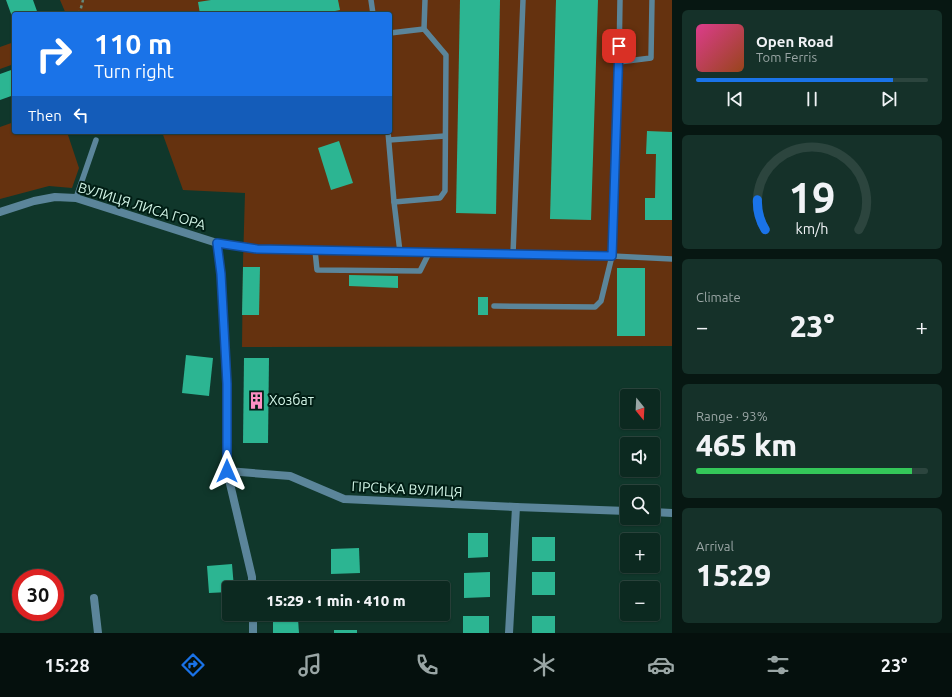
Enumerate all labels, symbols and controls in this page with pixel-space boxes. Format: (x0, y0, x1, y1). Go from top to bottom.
icon: right (28, 28, 80, 80)
text: 110 m (94, 28, 172, 59)
pin (602, 29, 636, 63)
text: Open Road (756, 33, 833, 50)
icon: arrive (608, 35, 630, 57)
text: Tom Ferris (756, 50, 817, 64)
text: Turn right (94, 61, 174, 81)
icon: previous (724, 88, 746, 110)
icon: pause (801, 88, 823, 110)
icon: next (878, 88, 900, 110)
icon: left (70, 104, 92, 126)
text: Then (28, 107, 62, 124)
text: 19 (789, 174, 835, 221)
street label: ВУЛИЦЯ ЛИСА ГОРА (76, 179, 208, 233)
text: km/h (796, 220, 828, 236)
text: Climate (696, 290, 741, 304)
text: 23° (790, 309, 834, 343)
text: − (696, 314, 708, 339)
text: + (916, 314, 928, 339)
north arrow (620, 389, 660, 429)
map controls (620, 389, 660, 621)
building icon: Хозбат (246, 390, 266, 410)
place label: Хозбат (269, 392, 314, 408)
text: Range · 93% (696, 409, 768, 423)
text: 465 km (696, 428, 797, 462)
button: sound (620, 437, 660, 477)
position arrow (206, 450, 248, 492)
street label: ГІРСЬКА ВУЛИЦЯ (351, 478, 463, 500)
button: search (620, 485, 660, 525)
button: + (620, 533, 660, 573)
text: Arrival (696, 539, 734, 553)
text: 15:29 (696, 558, 771, 592)
speed limit sign: 30 (12, 569, 64, 621)
button: − (620, 581, 660, 621)
text: 15:29 · 1 min · 410 m (266, 592, 406, 609)
icon: directions (179, 651, 207, 679)
icon: music (296, 651, 324, 679)
icon: phone (413, 651, 441, 679)
icon: climate (530, 651, 558, 679)
icon: car (647, 651, 675, 679)
icon: filters (764, 651, 792, 679)
text: 15:28 (45, 655, 90, 675)
text: 23° (881, 655, 907, 675)

